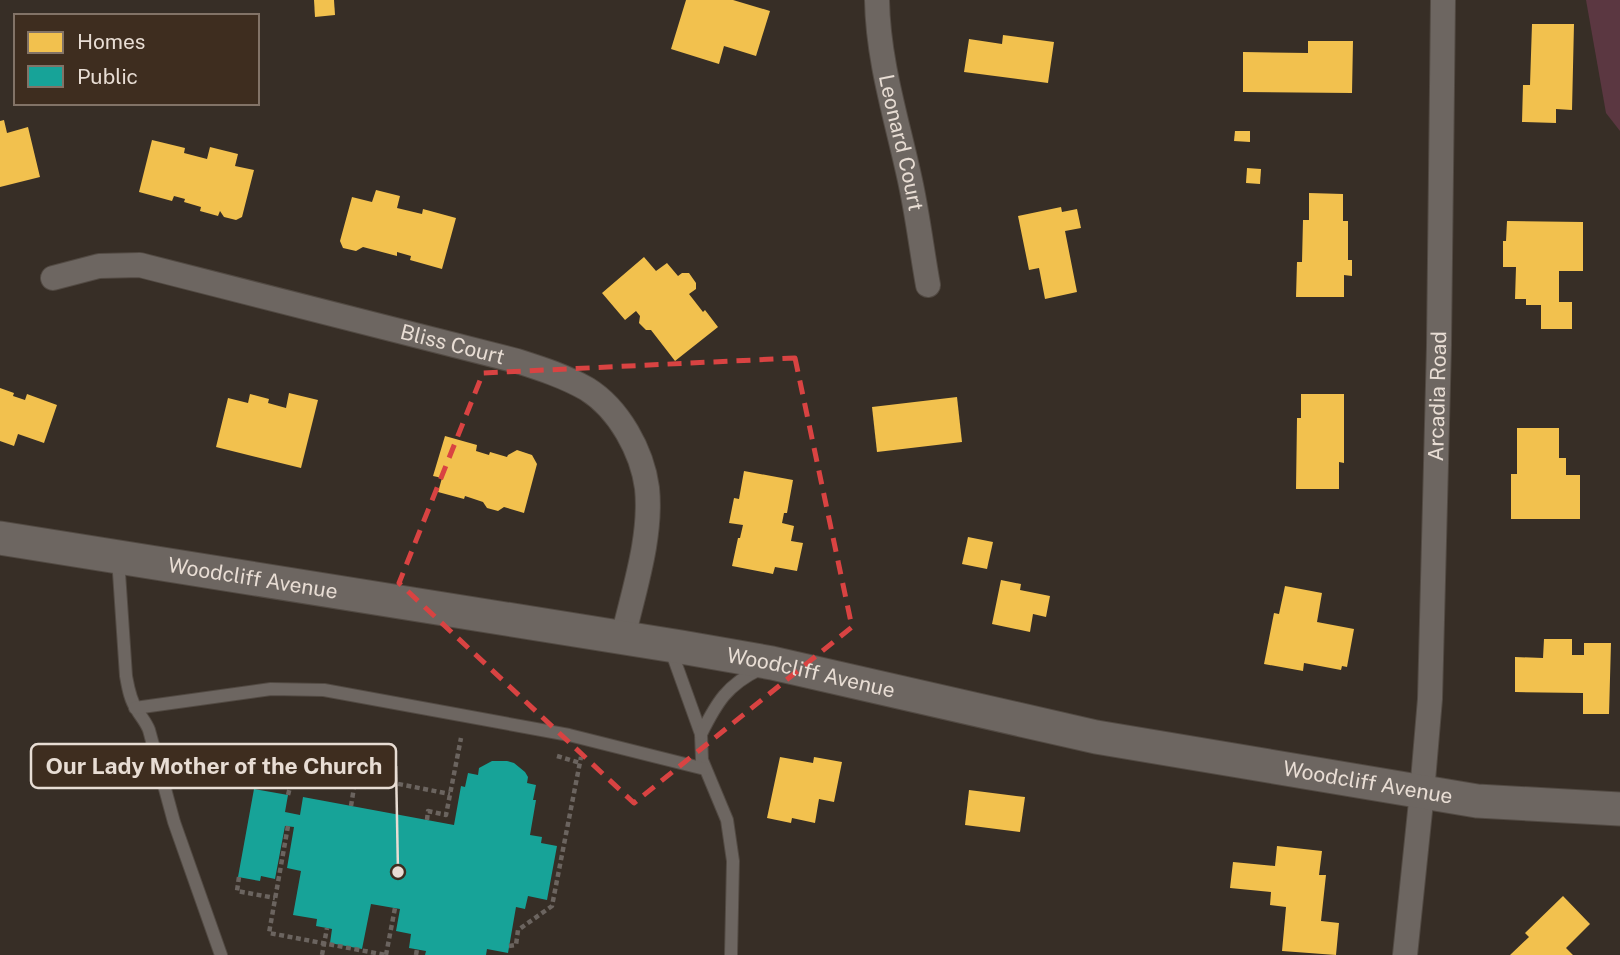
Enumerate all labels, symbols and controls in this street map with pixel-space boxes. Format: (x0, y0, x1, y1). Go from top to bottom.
legend (14, 14, 259, 105)
text: Homes (77, 29, 145, 54)
text: Public (77, 64, 138, 89)
street label: Leonard Court (874, 72, 929, 213)
street label: Bliss Court (398, 319, 507, 369)
street label: Arcadia Road (1423, 331, 1451, 462)
street label: Woodcliff Avenue (166, 552, 340, 604)
street label: Woodcliff Avenue (725, 642, 897, 703)
callout: Our Lady Mother of the Church (31, 744, 396, 788)
text: Our Lady Mother of the Church (46, 752, 382, 779)
street label: Woodcliff Avenue (1281, 756, 1455, 809)

